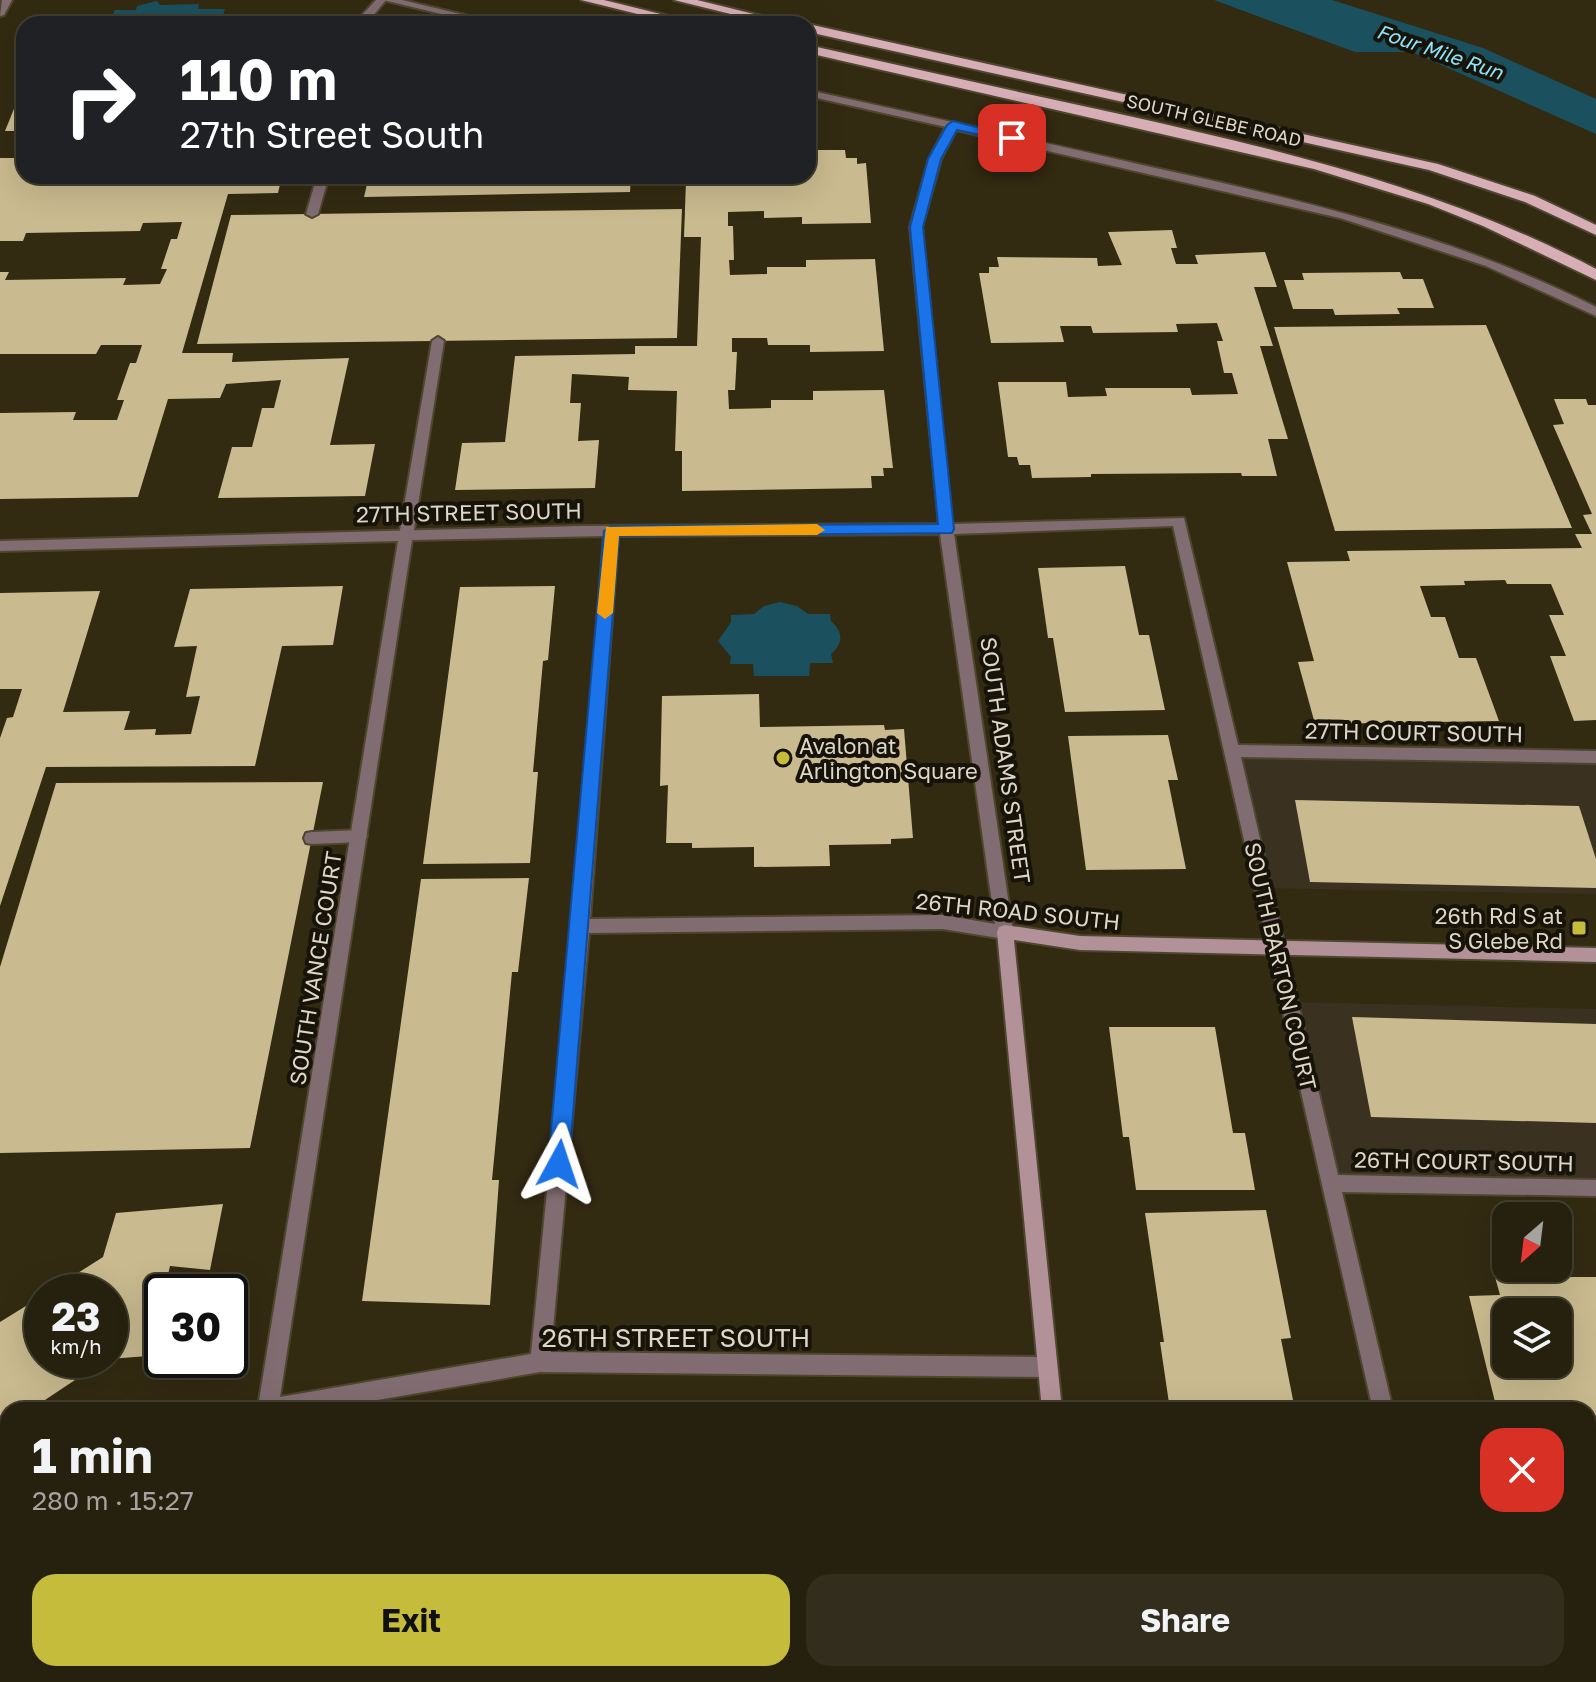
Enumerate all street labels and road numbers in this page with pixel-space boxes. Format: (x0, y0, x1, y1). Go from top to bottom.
street label: SOUTH GLEBE ROAD (1124, 89, 1304, 151)
street label: 27TH STREET SOUTH (356, 497, 582, 527)
street label: SOUTH ADAMS STREET (975, 635, 1037, 885)
street label: 27TH COURT SOUTH (1305, 717, 1523, 747)
street label: SOUTH BARTON COURT (1239, 839, 1323, 1093)
street label: SOUTH VANCE COURT (283, 849, 347, 1087)
street label: 26TH ROAD SOUTH (915, 887, 1121, 935)
street label: 26TH COURT SOUTH (1354, 1146, 1574, 1176)
street label: 26TH STREET SOUTH (542, 1322, 810, 1353)

